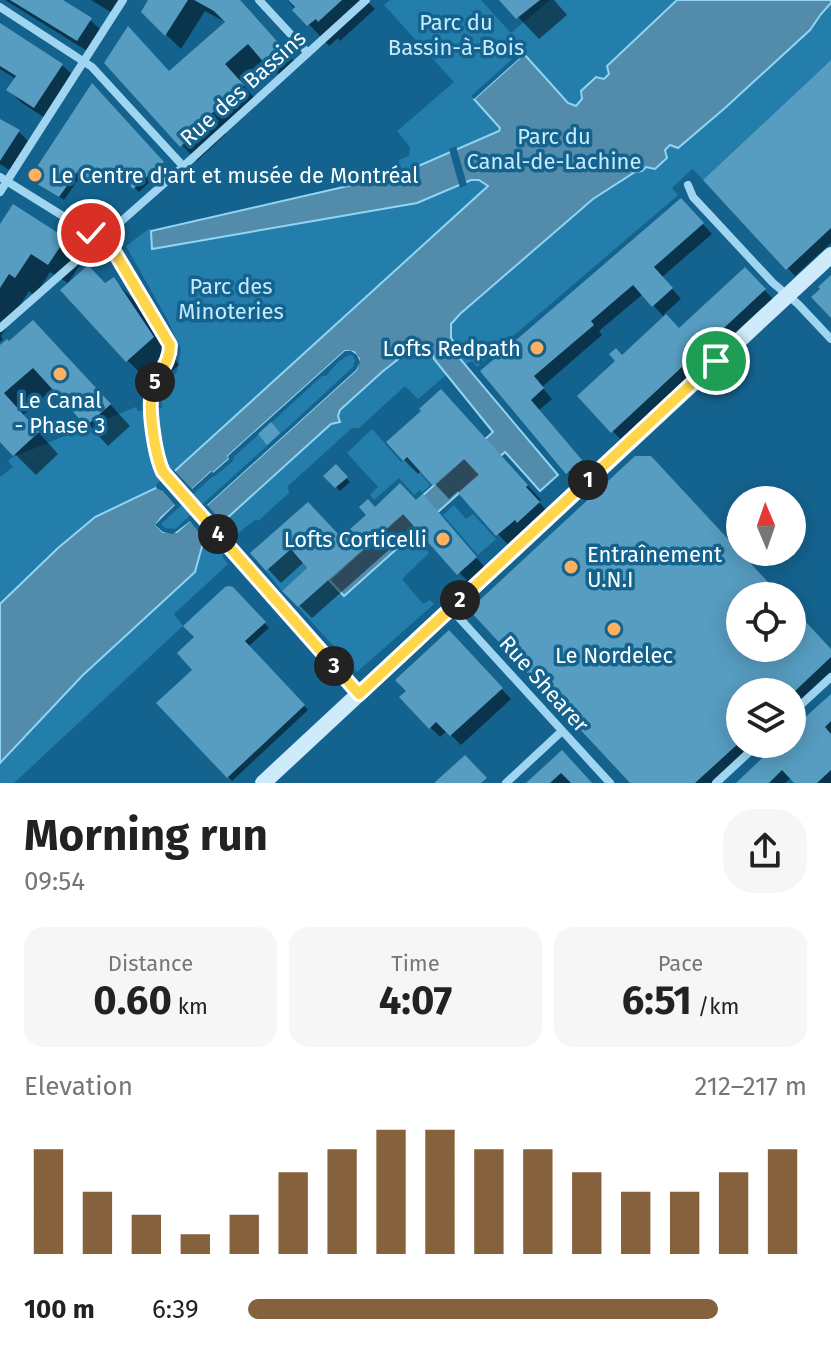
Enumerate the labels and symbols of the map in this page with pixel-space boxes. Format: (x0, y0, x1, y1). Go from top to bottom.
park label: Parc du Bassin-à-Bois (388, 9, 524, 61)
street label: Rue des Bassins (175, 24, 311, 152)
park label: Parc du Canal-de-Lachine (466, 123, 642, 175)
place label: Le Centre d'art et musée de Montréal (51, 162, 419, 189)
marker: Le Centre d'art et musée de Montréal (26, 166, 44, 184)
pin (57, 199, 125, 267)
park label: Parc des Minoteries (178, 273, 284, 325)
pin (682, 327, 750, 395)
place label: Lofts Redpath (383, 335, 521, 362)
marker: Lofts Redpath (528, 339, 546, 357)
pin: 5 (135, 362, 175, 402)
marker: Le Canal - Phase 3 (51, 365, 69, 383)
place label: Le Canal - Phase 3 (15, 387, 105, 439)
pin: 1 (568, 460, 608, 500)
north arrow (726, 486, 806, 566)
pin: 4 (198, 514, 238, 554)
place label: Lofts Corticelli (284, 526, 427, 553)
marker: Lofts Corticelli (434, 530, 452, 548)
place label: Entraînement U.N.I (587, 541, 722, 593)
marker: Entraînement U.N.I (562, 558, 580, 576)
pin: 2 (440, 580, 480, 620)
marker: Le Nordelec (605, 620, 623, 638)
street label: Rue Shearer (494, 630, 595, 738)
place label: Le Nordelec (555, 642, 673, 669)
pin: 3 (314, 646, 354, 686)

